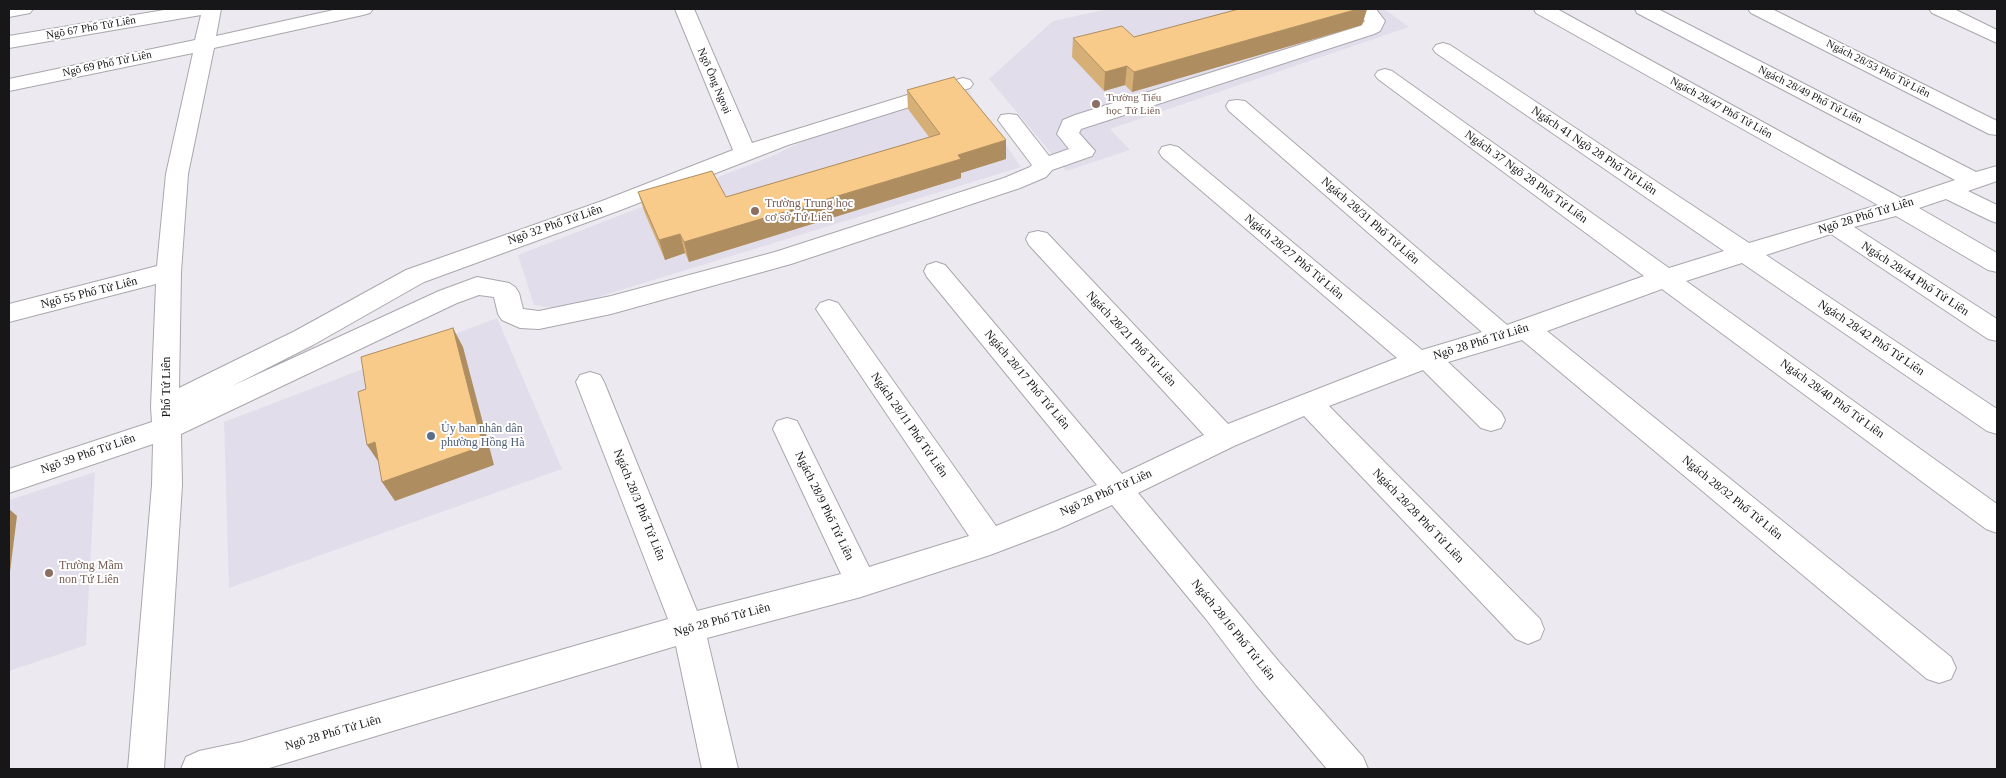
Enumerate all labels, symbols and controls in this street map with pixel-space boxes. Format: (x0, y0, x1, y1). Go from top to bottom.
street label: Ngõ 67 Phố Tứ Liên (45, 14, 137, 42)
street label: Ngách 28/53 Phố Tứ Liên (1824, 37, 1932, 101)
street label: Ngõ Ông Ngoại (694, 46, 734, 116)
street label: Ngõ 69 Phố Tử Liên (61, 48, 153, 80)
street label: Ngách 28/49 Phố Tứ Liên (1756, 63, 1864, 127)
street label: Ngách 28/47 Phố Tứ Liên (1668, 74, 1774, 142)
place label: Trường Tiểu học Tứ Liên (1106, 91, 1161, 117)
marker: Trường Tiểu học Tứ Liên (1090, 98, 1102, 110)
street label: Ngách 41 Ngõ 28 Phố Tứ Liên (1528, 104, 1660, 198)
street label: Ngách 37 Ngõ 28 Phố Tứ Liên (1462, 128, 1590, 226)
street label: Ngách 28/31 Phố Tứ Liên (1318, 175, 1422, 267)
street label: Ngõ 28 Phố Tứ Liên (1816, 195, 1916, 237)
place label: Trường Trung học cơ sở Tứ Liên (765, 197, 853, 225)
street label: Ngõ 32 Phố Tứ Liên (506, 202, 604, 248)
marker: Trường Trung học cơ sở Tứ Liên (749, 205, 761, 217)
street label: Ngách 28/27 Phố Tứ Liên (1241, 211, 1347, 303)
street label: Ngách 28/44 Phố Tứ Liên (1859, 239, 1971, 319)
street label: Ngõ 55 Phố Tử Liên (39, 274, 139, 312)
street label: Ngách 28/21 Phố Tứ Liên (1083, 288, 1179, 390)
street label: Ngách 28/42 Phố Tứ Liên (1815, 297, 1927, 379)
street label: Ngõ 28 Phố Tứ Liên (1431, 321, 1531, 363)
street label: Ngách 28/17 Phố Tứ Liên (981, 327, 1073, 433)
street label: Ngách 28/40 Phố Tứ Liên (1777, 356, 1887, 442)
street label: Phố Tứ Liên (160, 357, 174, 417)
street label: Ngách 28/11 Phố Tứ Liên (867, 370, 951, 480)
place label: Ủy ban nhân dân phường Hồng Hà (441, 422, 525, 450)
marker: Ủy ban nhân dân phường Hồng Hà (425, 430, 437, 442)
street label: Ngõ 39 Phố Tử Liên (39, 431, 137, 477)
street label: Ngách 28/3 Phố Tứ Liên (610, 447, 668, 563)
street label: Ngách 28/9 Phố Tứ Liên (791, 449, 857, 563)
street label: Ngách 28/32 Phố Tứ Liên (1679, 453, 1785, 543)
street label: Ngõ 28 Phố Tứ Liên (1058, 466, 1154, 520)
street label: Ngách 28/28 Phố Tứ Liên (1369, 466, 1467, 566)
place label: Trường Mầm non Tứ Liên (59, 559, 123, 587)
marker: Trường Mầm non Tứ Liên (43, 567, 55, 579)
street label: Ngách 28/16 Phố Tứ Liên (1188, 577, 1278, 683)
street label: Ngõ 28 Phố Tứ Liên (672, 600, 772, 640)
street label: Ngõ 28 Phố Tứ Liên (283, 712, 383, 754)

